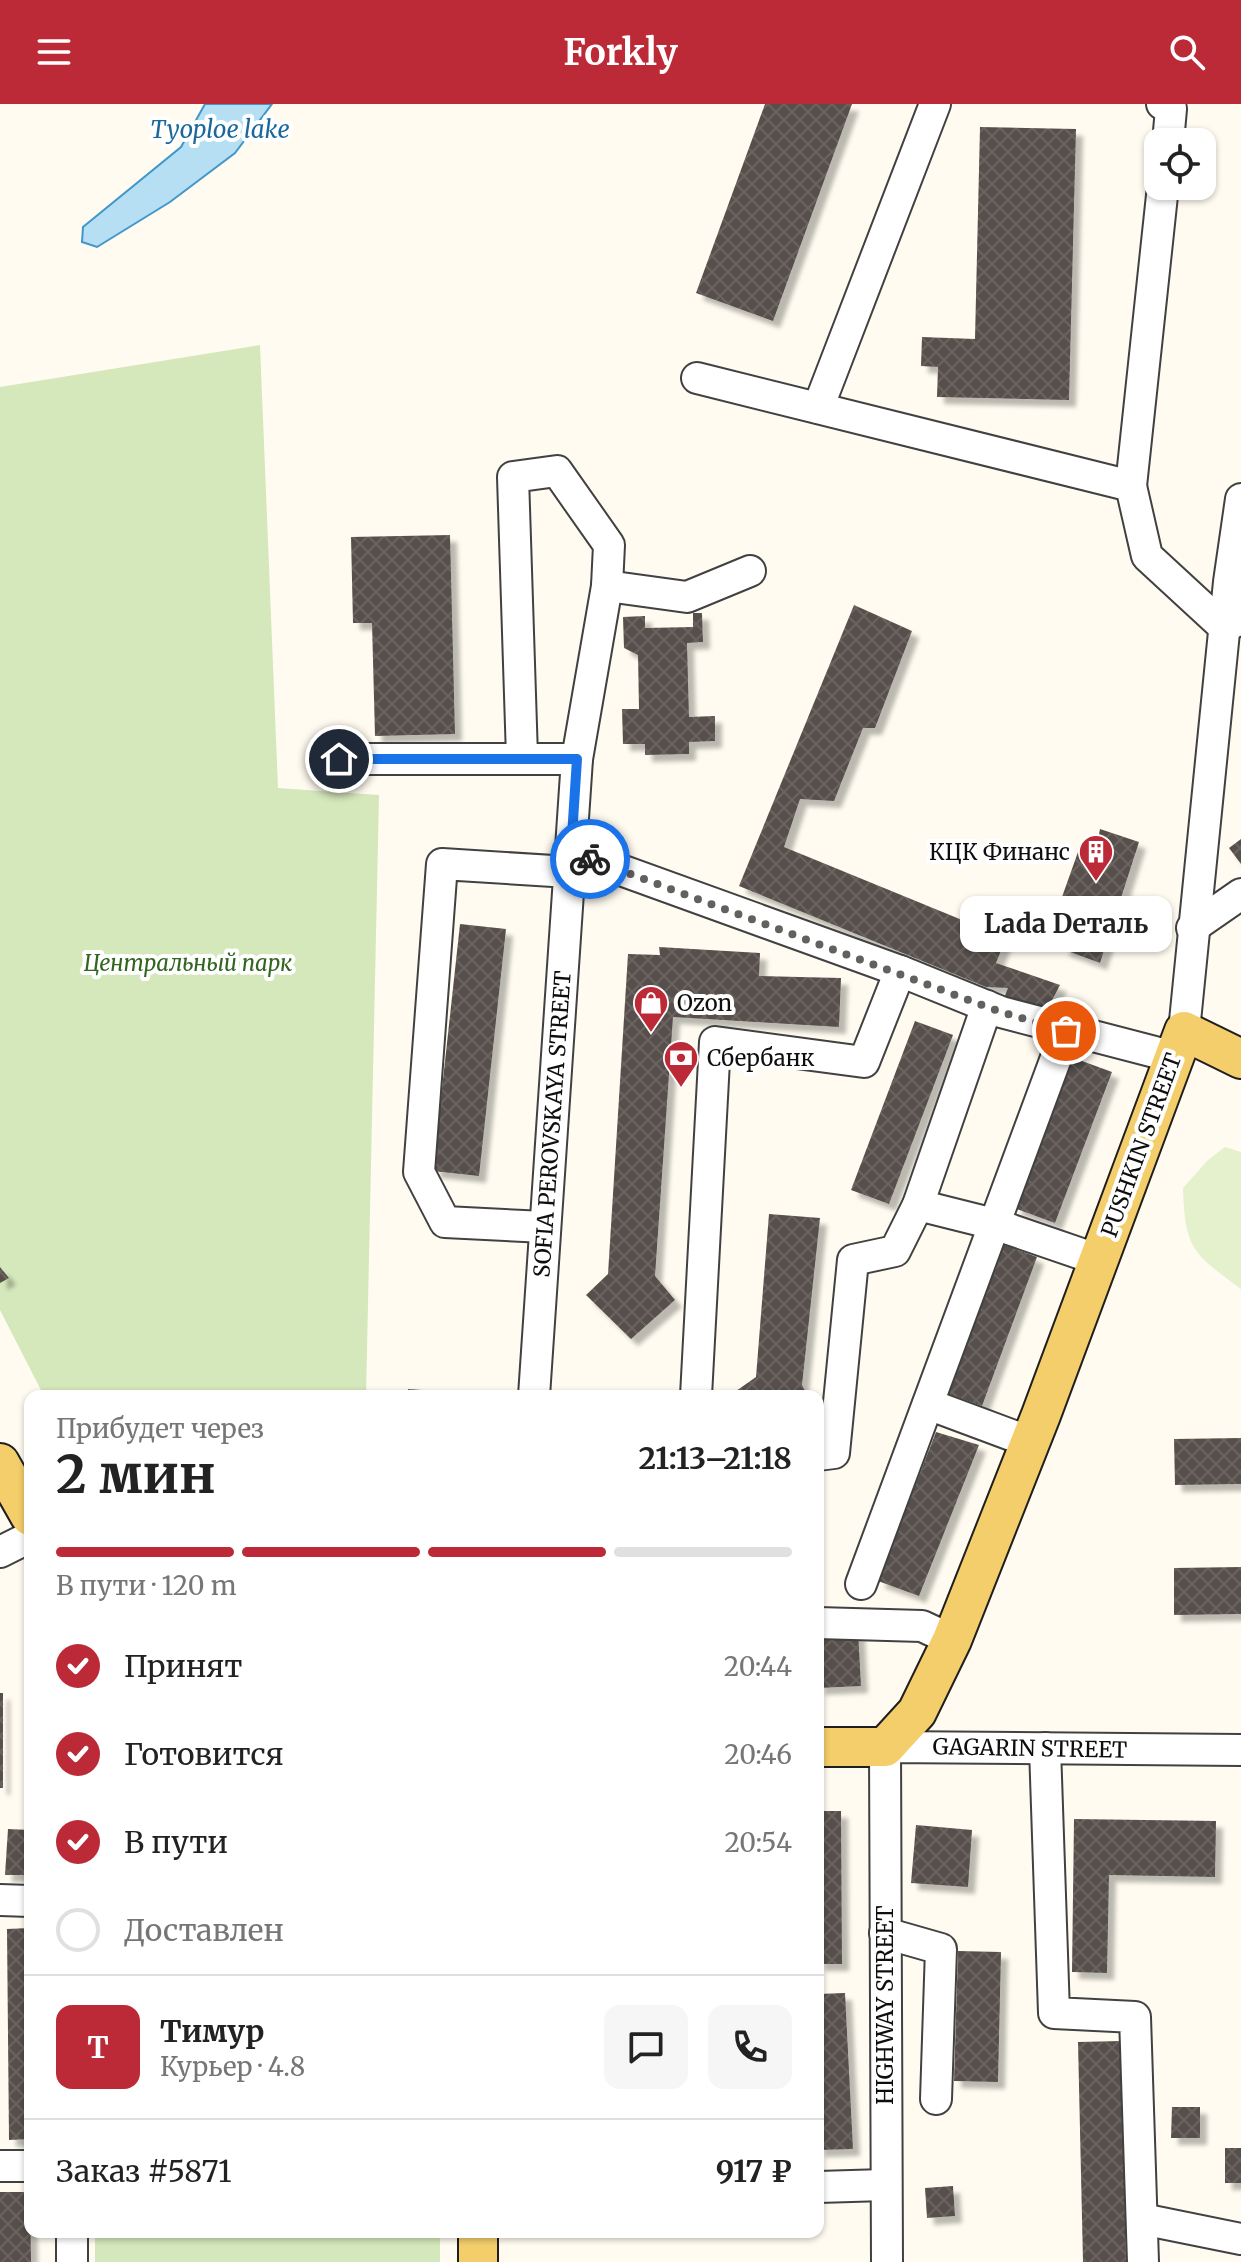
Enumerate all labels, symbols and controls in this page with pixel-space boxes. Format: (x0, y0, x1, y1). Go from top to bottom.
icon: menu (32, 30, 76, 74)
text: Forkly (563, 30, 678, 75)
icon: search (1165, 30, 1209, 74)
water label: Tyoploe lake (150, 114, 290, 145)
map controls (1144, 128, 1216, 200)
button: locate (1144, 128, 1216, 200)
pin (305, 725, 373, 793)
icon: home (317, 737, 361, 781)
courier (550, 819, 630, 899)
building icon: КЦК Финанс (1077, 833, 1115, 883)
icon: bike (568, 837, 612, 881)
place label: КЦК Финанс (929, 838, 1070, 866)
callout: Lada Dеталь (960, 895, 1172, 951)
text: Lada Dеталь (984, 907, 1148, 940)
park label: Центральный парк (84, 949, 292, 977)
street label: SOFIA PEROVSKAYA STREET (527, 970, 577, 1278)
shop icon: Ozon (632, 984, 670, 1034)
place label: Ozon (677, 989, 733, 1017)
pin (1032, 997, 1100, 1065)
icon: bag (1044, 1009, 1088, 1053)
bank icon: Сбербанк (662, 1039, 700, 1089)
place label: Сбербанк (707, 1044, 814, 1072)
street label: PUSHKIN STREET (1095, 1049, 1187, 1241)
text: Прибудет через (56, 1412, 264, 1445)
text: 21:13–21:18 (639, 1439, 792, 1477)
text: 2 мин (56, 1442, 216, 1507)
text: В пути · 120 m (56, 1569, 237, 1602)
icon: check (56, 1644, 100, 1688)
text: Принят (124, 1647, 243, 1685)
text: 20:44 (724, 1650, 792, 1683)
icon: check (56, 1732, 100, 1776)
street label: GAGARIN STREET (932, 1732, 1128, 1764)
text: Готовится (124, 1735, 284, 1773)
text: 20:46 (724, 1738, 792, 1771)
icon: check (56, 1820, 100, 1864)
text: В пути (124, 1823, 228, 1861)
text: 20:54 (724, 1826, 792, 1859)
street label: HIGHWAY STREET (871, 1905, 899, 2105)
text: Доставлен (124, 1911, 284, 1949)
button: chat (604, 2005, 688, 2089)
button: phone (708, 2005, 792, 2089)
text: Тимур (160, 2012, 264, 2050)
text: Т (87, 2028, 109, 2066)
text: Курьер · 4.8 (160, 2050, 305, 2083)
text: Заказ #5871 (56, 2152, 232, 2190)
text: 917 ₽ (716, 2152, 792, 2190)

